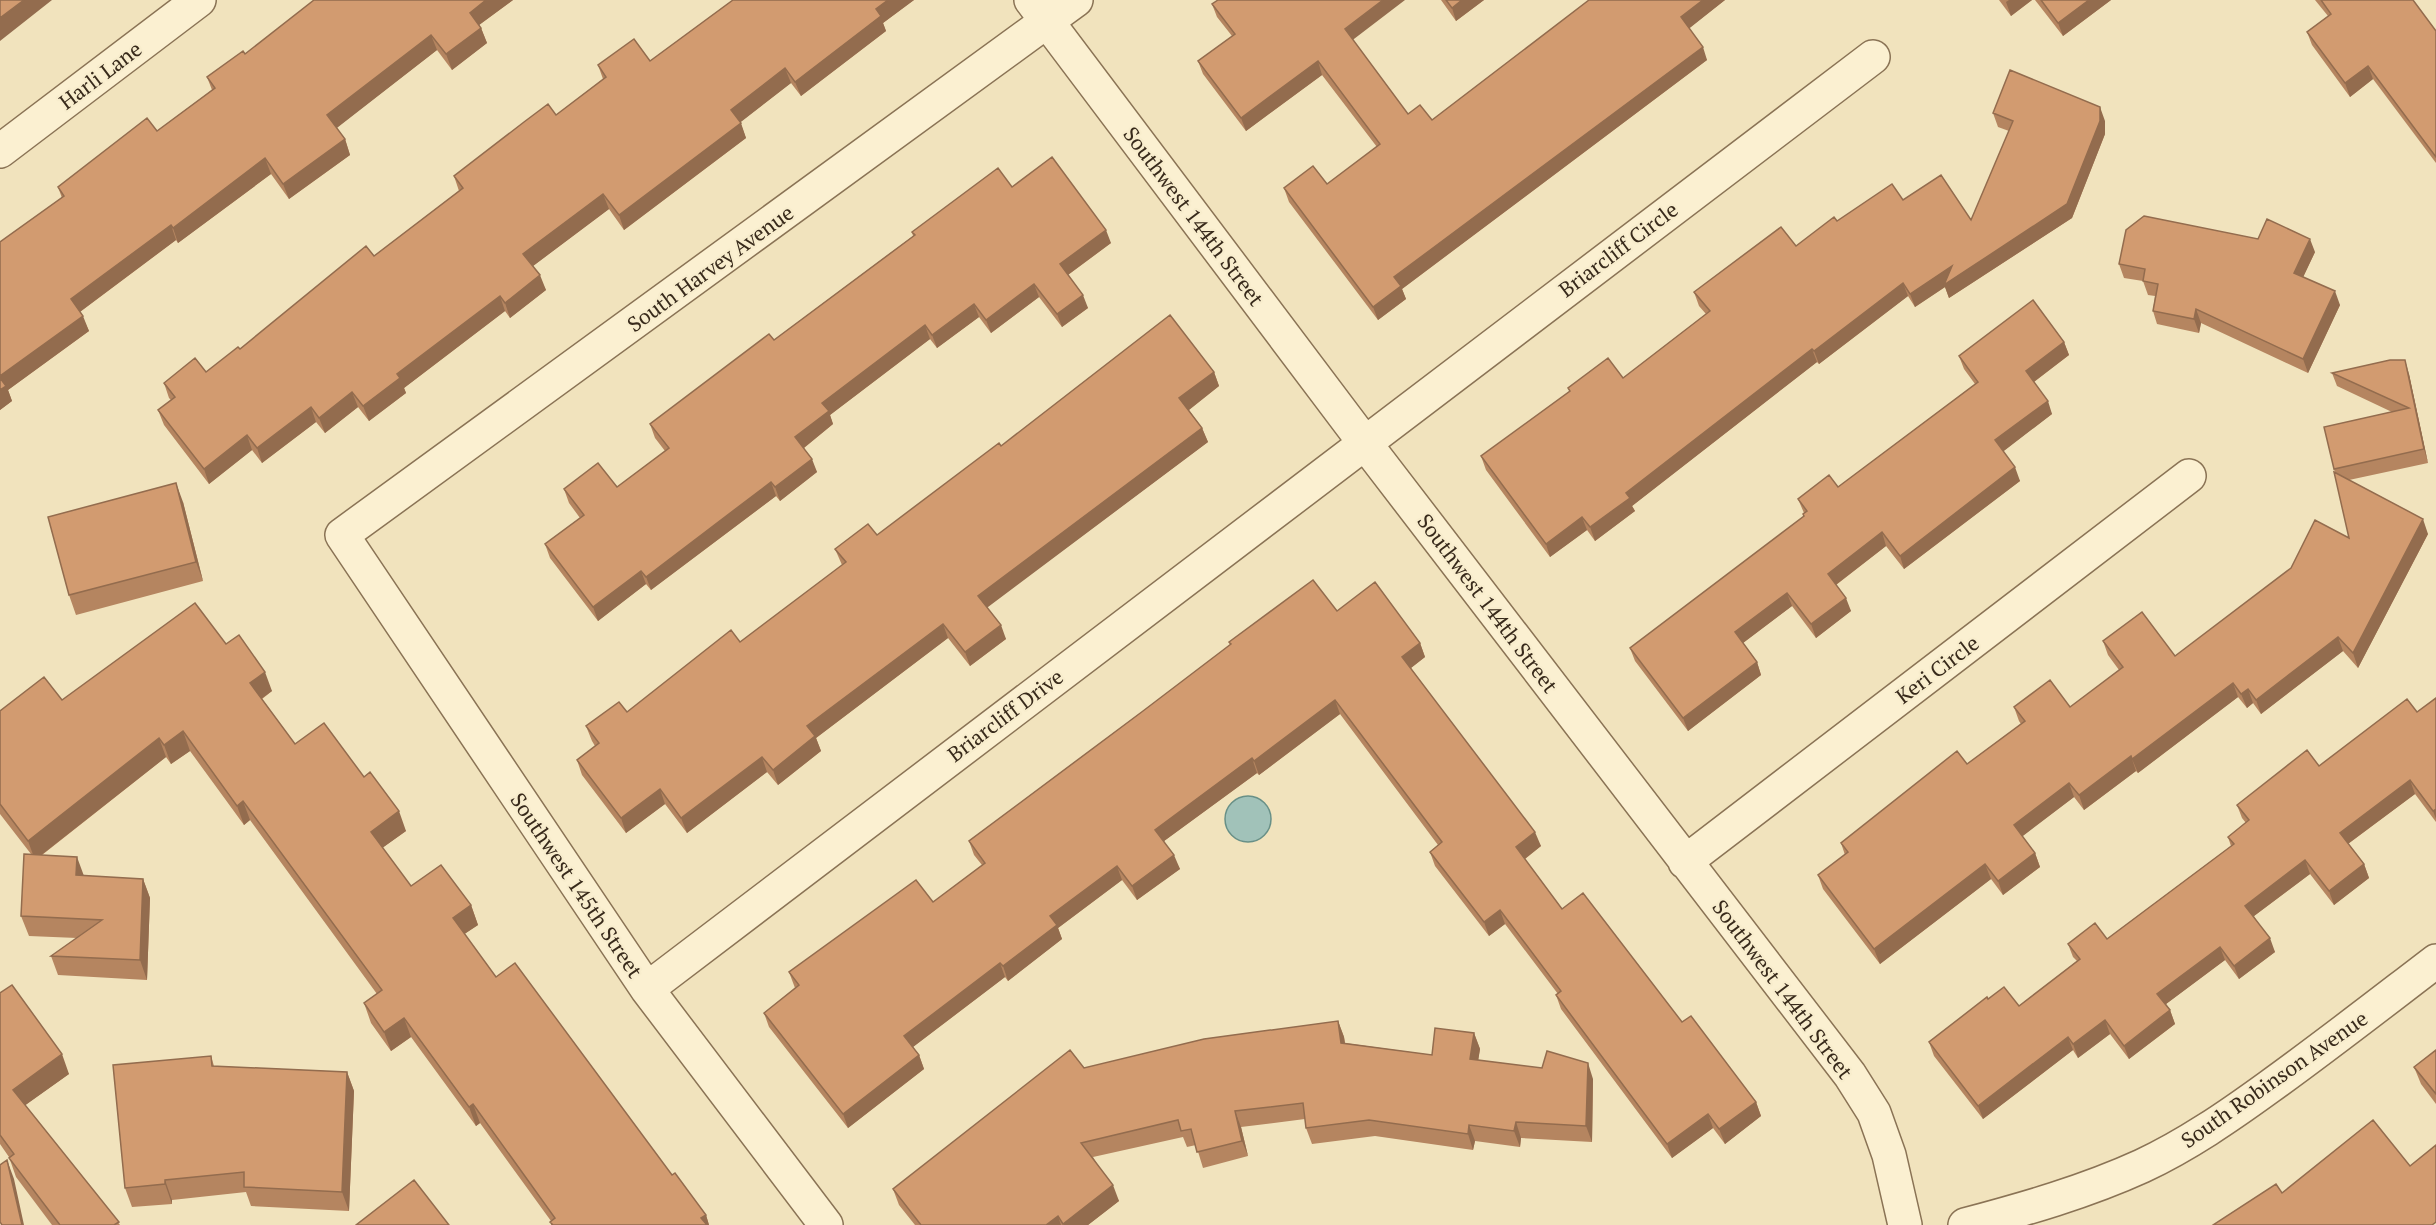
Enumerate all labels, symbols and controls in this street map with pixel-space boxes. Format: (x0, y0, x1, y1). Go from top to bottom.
street label: Harli Lane (53, 35, 147, 115)
street label: Southwest 144th Street (1117, 121, 1271, 311)
street label: Briarcliff Circle (1553, 195, 1683, 303)
street label: South Harvey Avenue (621, 198, 799, 338)
street label: Southwest 144th Street (1411, 508, 1565, 698)
street label: Keri Circle (1890, 629, 1984, 709)
street label: Briarcliff Drive (941, 662, 1069, 768)
street label: Southwest 145th Street (505, 787, 650, 983)
street label: Southwest 144th Street (1706, 894, 1860, 1084)
street label: South Robinson Avenue (2175, 1004, 2373, 1154)

